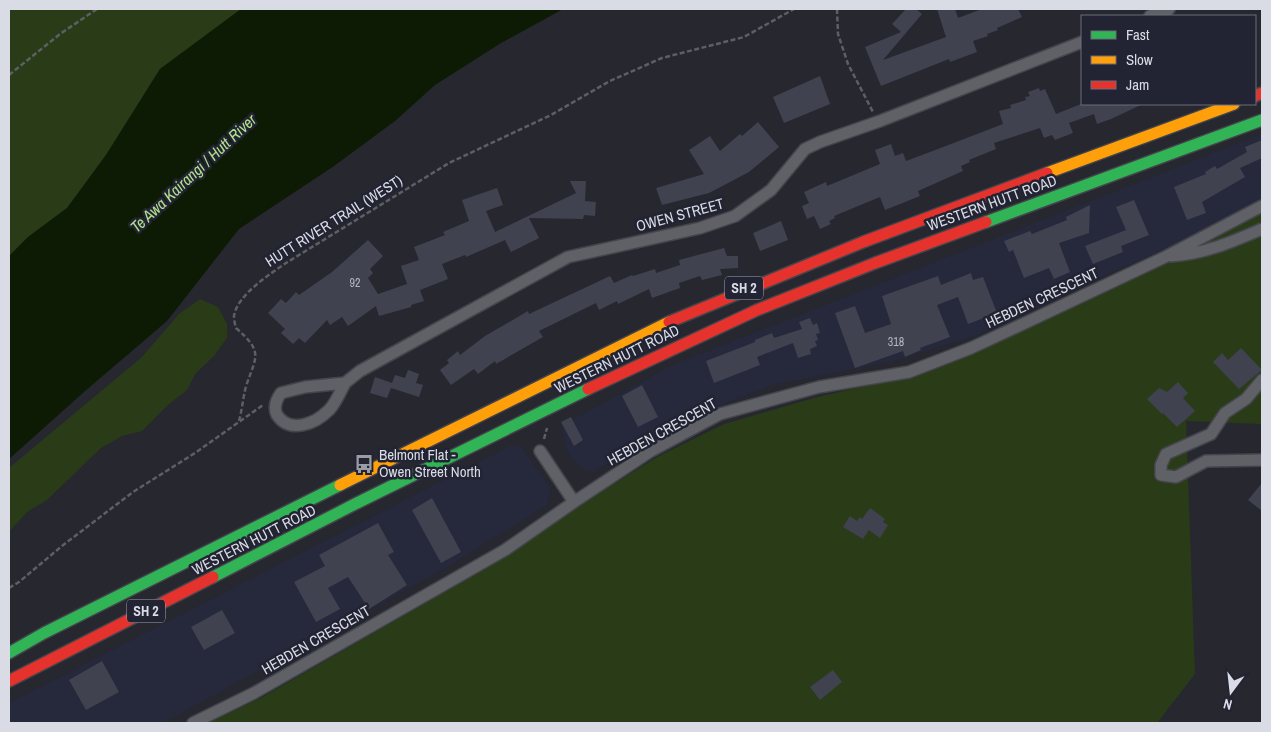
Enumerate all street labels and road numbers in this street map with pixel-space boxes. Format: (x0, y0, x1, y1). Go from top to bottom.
street label: WESTERN HUTT ROAD (924, 169, 1060, 236)
street label: HUTT RIVER TRAIL (WEST) (261, 170, 406, 271)
street label: OWEN STREET (634, 193, 727, 236)
street label: HEBDEN CRESCENT (982, 262, 1102, 333)
road number: SH 2 (725, 276, 763, 300)
street label: WESTERN HUTT ROAD (551, 319, 683, 398)
street label: HEBDEN CRESCENT (603, 392, 721, 470)
street label: WESTERN HUTT ROAD (188, 499, 319, 580)
road number: SH 2 (127, 600, 165, 622)
street label: HEBDEN CRESCENT (258, 600, 374, 679)

